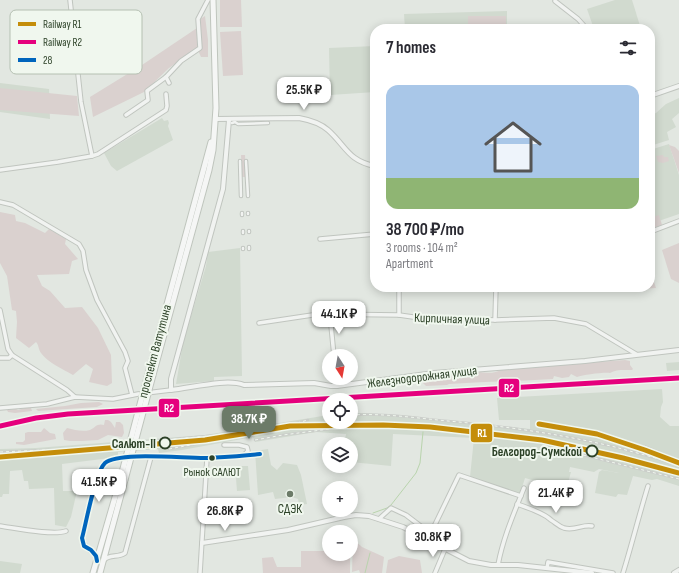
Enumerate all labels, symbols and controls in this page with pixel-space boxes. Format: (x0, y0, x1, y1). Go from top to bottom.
legend (10, 10, 142, 74)
text: Railway R1 (43, 18, 82, 31)
text: Railway R2 (43, 36, 83, 49)
icon: filters (617, 37, 639, 59)
text: 7 homes (386, 38, 436, 58)
text: 28 (43, 54, 53, 67)
pin: 25.5K ₽ (267, 77, 341, 111)
text: 25.5K ₽ (286, 82, 322, 98)
icon: home (477, 111, 549, 183)
text: 38 700 ₽/mo (386, 220, 464, 240)
text: 3 rooms · 104 m² (386, 240, 458, 256)
text: Apartment (386, 256, 433, 272)
pin: 44.1K ₽ (302, 301, 376, 335)
street label: проспект Ватутина (135, 303, 175, 400)
text: 44.1K ₽ (321, 306, 357, 322)
street label: Кирпичная улица (414, 310, 490, 328)
north arrow (322, 349, 358, 385)
map controls (322, 349, 358, 561)
street label: Железнодорожная улица (366, 362, 478, 392)
line badge: R2 (498, 378, 520, 398)
text: R2 (504, 382, 514, 395)
button: locate (322, 393, 358, 429)
line badge: R2 (158, 398, 180, 418)
text: R2 (164, 402, 174, 415)
pin: 38.7K ₽ (212, 406, 286, 440)
text: 38.7K ₽ (231, 411, 267, 427)
line badge: R1 (470, 423, 493, 443)
text: R1 (477, 427, 488, 440)
place label: Салют-II (112, 436, 156, 452)
marker: Салют-II (158, 436, 172, 450)
button: layers (322, 437, 358, 473)
place label: Белгород-Сумской (492, 444, 582, 460)
marker: Белгород-Сумской (585, 444, 599, 458)
marker: Рынок САЛЮТ (207, 453, 217, 463)
place label: Рынок САЛЮТ (183, 465, 241, 480)
pin: 41.5K ₽ (62, 469, 136, 503)
text: 41.5K ₽ (81, 474, 117, 490)
pin: 21.4K ₽ (519, 480, 593, 514)
button: + (322, 481, 358, 517)
text: 21.4K ₽ (538, 485, 574, 501)
marker: СДЭК (285, 489, 295, 499)
pin: 26.8K ₽ (188, 498, 262, 532)
place label: СДЭК (278, 501, 302, 517)
text: 26.8K ₽ (207, 503, 243, 519)
pin: 30.8K ₽ (396, 524, 470, 558)
button: − (322, 525, 358, 561)
text: 30.8K ₽ (415, 529, 451, 545)

